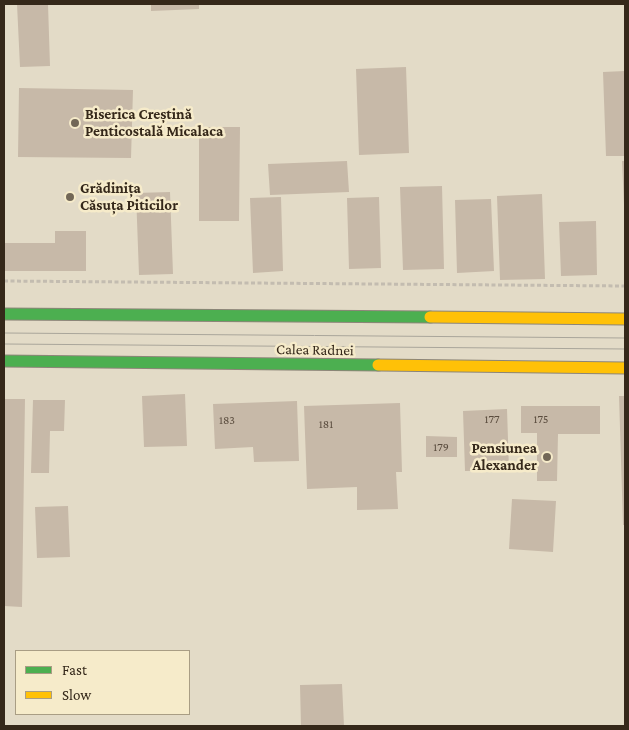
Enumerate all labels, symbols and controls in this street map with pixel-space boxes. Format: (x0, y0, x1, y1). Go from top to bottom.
place label: Biserica Creștină Penticostală Micalaca (85, 105, 223, 140)
marker: Biserica Creștină Penticostală Micalaca (69, 117, 81, 129)
place label: Grădinița Căsuța Piticilor (80, 179, 178, 214)
marker: Grădinița Căsuța Piticilor (64, 191, 76, 203)
street label: Calea Radnei (276, 340, 354, 360)
house number: 177 (484, 412, 500, 426)
house number: 175 (533, 412, 549, 426)
house number: 183 (219, 413, 235, 427)
house number: 181 (319, 417, 333, 431)
place label: Pensiunea Alexander (472, 439, 537, 474)
house number: 179 (433, 440, 449, 454)
marker: Pensiunea Alexander (541, 451, 553, 463)
legend (15, 650, 190, 715)
text: Fast (62, 662, 87, 678)
text: Slow (62, 687, 91, 703)

